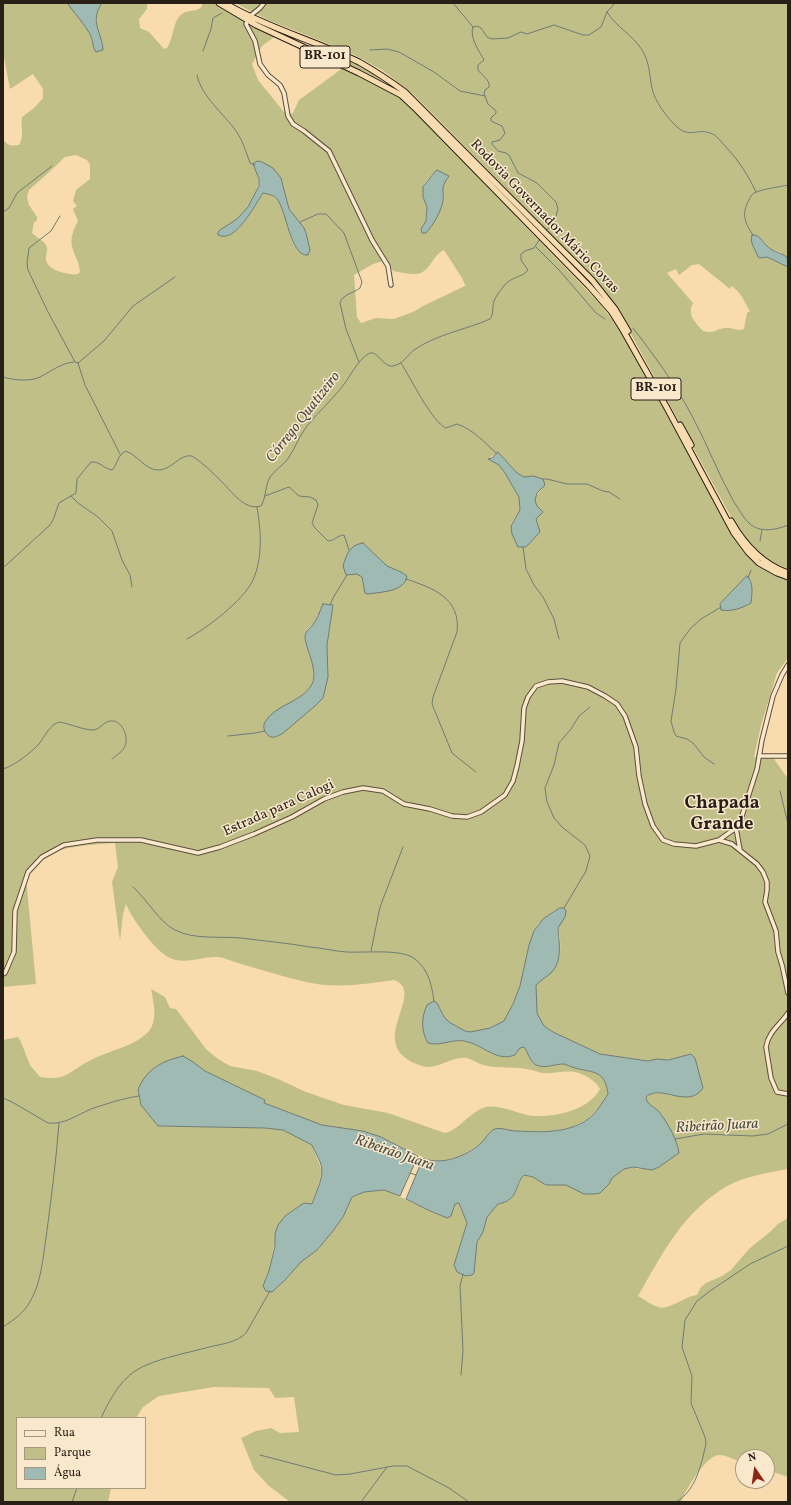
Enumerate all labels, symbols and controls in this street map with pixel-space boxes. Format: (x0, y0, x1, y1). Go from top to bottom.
road number: BR-101 (300, 46, 350, 68)
street label: Rodovia Governador Mário Covas (466, 137, 622, 297)
water label: Córrego Quatizeiro (263, 369, 345, 467)
road number: BR-101 (631, 378, 681, 400)
street label: Estrada para Calogi (221, 777, 337, 841)
district label: Chapada Grande (684, 794, 760, 836)
water label: Ribeirão Juara (675, 1116, 759, 1138)
water label: Ribeirão Juara (352, 1132, 436, 1176)
legend (16, 1417, 146, 1489)
text: Rua (54, 1425, 75, 1441)
text: Parque (54, 1445, 91, 1461)
north arrow (735, 1449, 775, 1489)
text: N (747, 1450, 758, 1466)
text: Água (54, 1465, 81, 1481)

